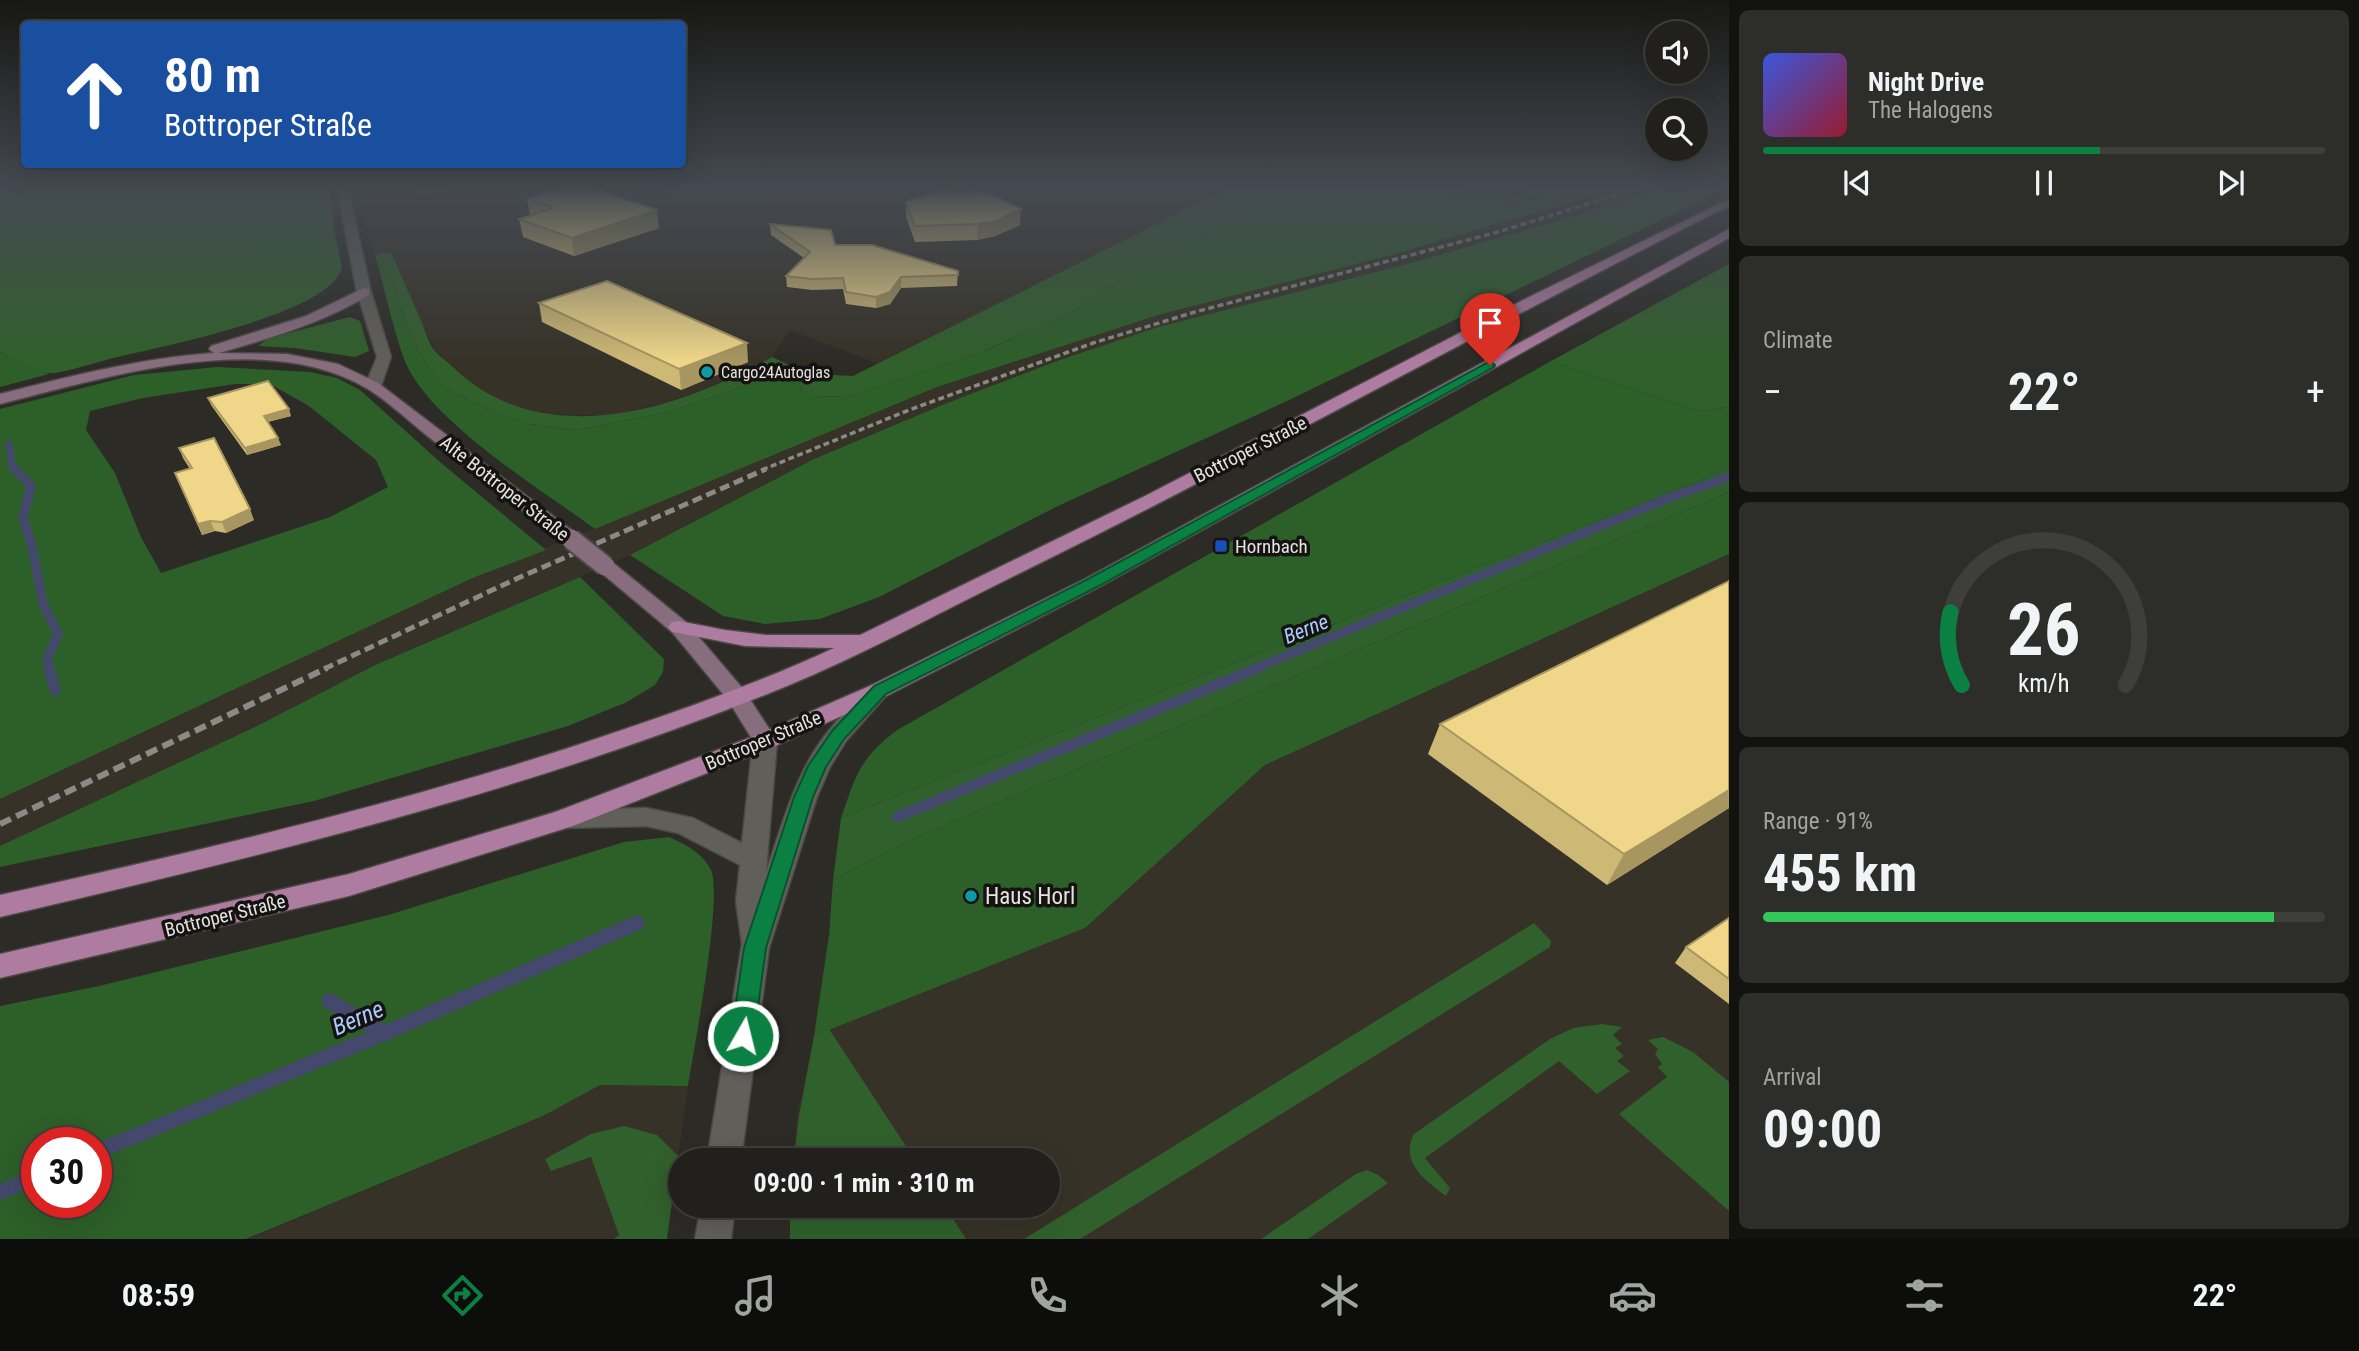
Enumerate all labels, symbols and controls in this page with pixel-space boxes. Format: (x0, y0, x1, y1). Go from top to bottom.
map controls (1645, 21, 1708, 161)
button: sound (1645, 21, 1708, 84)
text: 80 m (164, 47, 261, 104)
icon: ahead (49, 49, 140, 140)
text: Night Drive (1868, 67, 1984, 97)
text: The Halogens (1868, 97, 1993, 124)
button: search (1645, 98, 1708, 161)
text: Bottroper Straße (164, 106, 372, 144)
icon: previous (1838, 164, 1876, 202)
icon: pause (2025, 164, 2063, 202)
icon: next (2212, 164, 2250, 202)
pin (1460, 293, 1520, 365)
icon: arrive (1471, 304, 1509, 342)
text: Climate (1763, 327, 1833, 354)
text: 22° (2008, 362, 2080, 423)
place label: Cargo24Autoglas (721, 363, 830, 382)
marker: Cargo24Autoglas (699, 364, 715, 380)
text: − (1763, 370, 1782, 414)
text: + (2306, 370, 2325, 414)
street label: Bottroper Straße (1190, 411, 1311, 488)
street label: Alte Bottroper Straße (435, 431, 574, 546)
place label: Hornbach (1235, 535, 1308, 558)
marker: Hornbach (1213, 538, 1229, 554)
text: 26 (2007, 588, 2081, 674)
water label: Berne (1280, 609, 1332, 649)
text: km/h (2018, 669, 2070, 698)
street label: Bottroper Straße (702, 706, 825, 775)
text: Range · 91% (1763, 808, 1873, 835)
text: 455 km (1763, 843, 1917, 904)
place label: Haus Horl (985, 883, 1075, 910)
marker: Haus Horl (963, 888, 979, 904)
street label: Bottroper Straße (162, 889, 288, 942)
water label: Berne (328, 995, 388, 1041)
position arrow (706, 999, 780, 1073)
text: Arrival (1763, 1064, 1822, 1091)
text: 09:00 (1763, 1099, 1882, 1160)
speed limit sign: 30 (21, 1127, 112, 1218)
text: 09:00 · 1 min · 310 m (754, 1168, 974, 1198)
icon: directions (438, 1271, 487, 1320)
icon: music (731, 1271, 780, 1320)
icon: phone (1023, 1271, 1072, 1320)
icon: climate (1315, 1271, 1364, 1320)
icon: car (1608, 1271, 1657, 1320)
icon: filters (1900, 1271, 1949, 1320)
text: 08:59 (122, 1276, 195, 1314)
text: 22° (2193, 1276, 2237, 1314)

